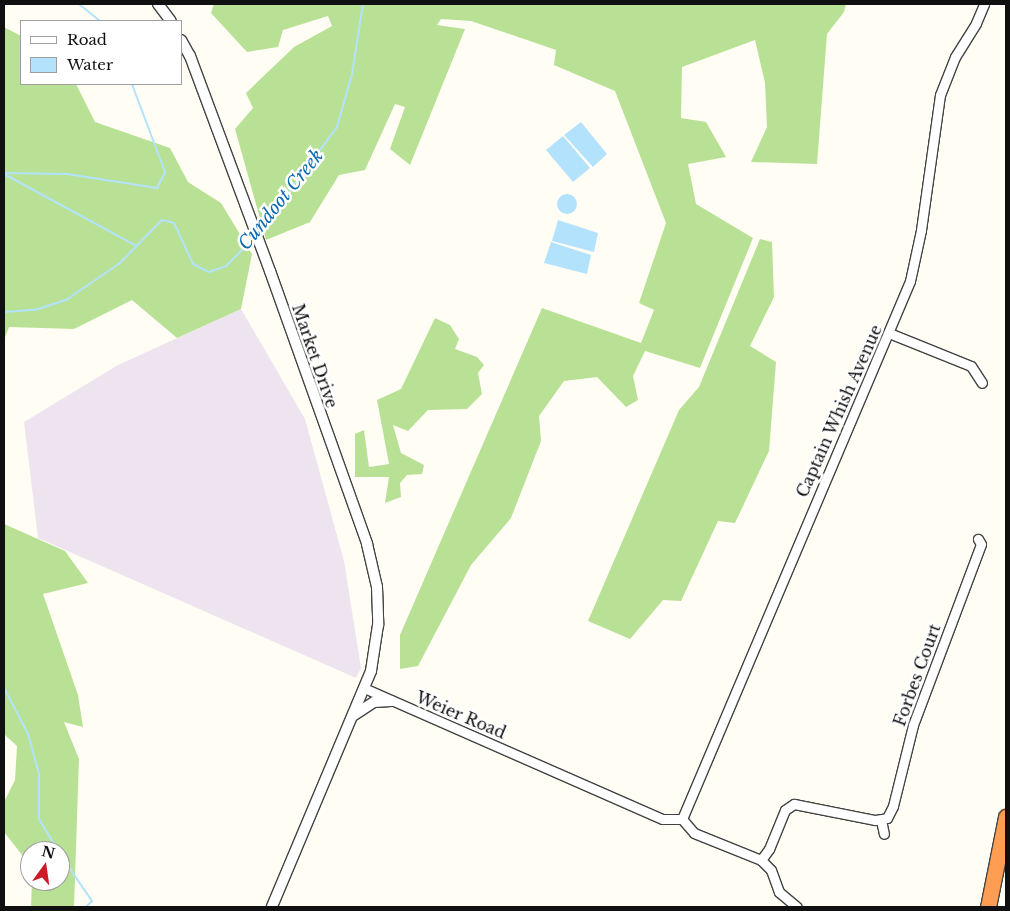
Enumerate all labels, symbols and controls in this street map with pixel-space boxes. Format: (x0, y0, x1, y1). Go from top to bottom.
legend (20, 20, 182, 85)
text: Road (67, 30, 107, 49)
text: Water (67, 55, 113, 74)
water label: Cundoot Creek (234, 145, 328, 255)
street label: Market Drive (288, 301, 342, 411)
street label: Captain Whish Avenue (792, 321, 886, 501)
street label: Forbes Court (890, 621, 944, 729)
street label: Weier Road (413, 687, 509, 743)
north arrow (20, 841, 70, 891)
text: N (40, 842, 57, 863)

